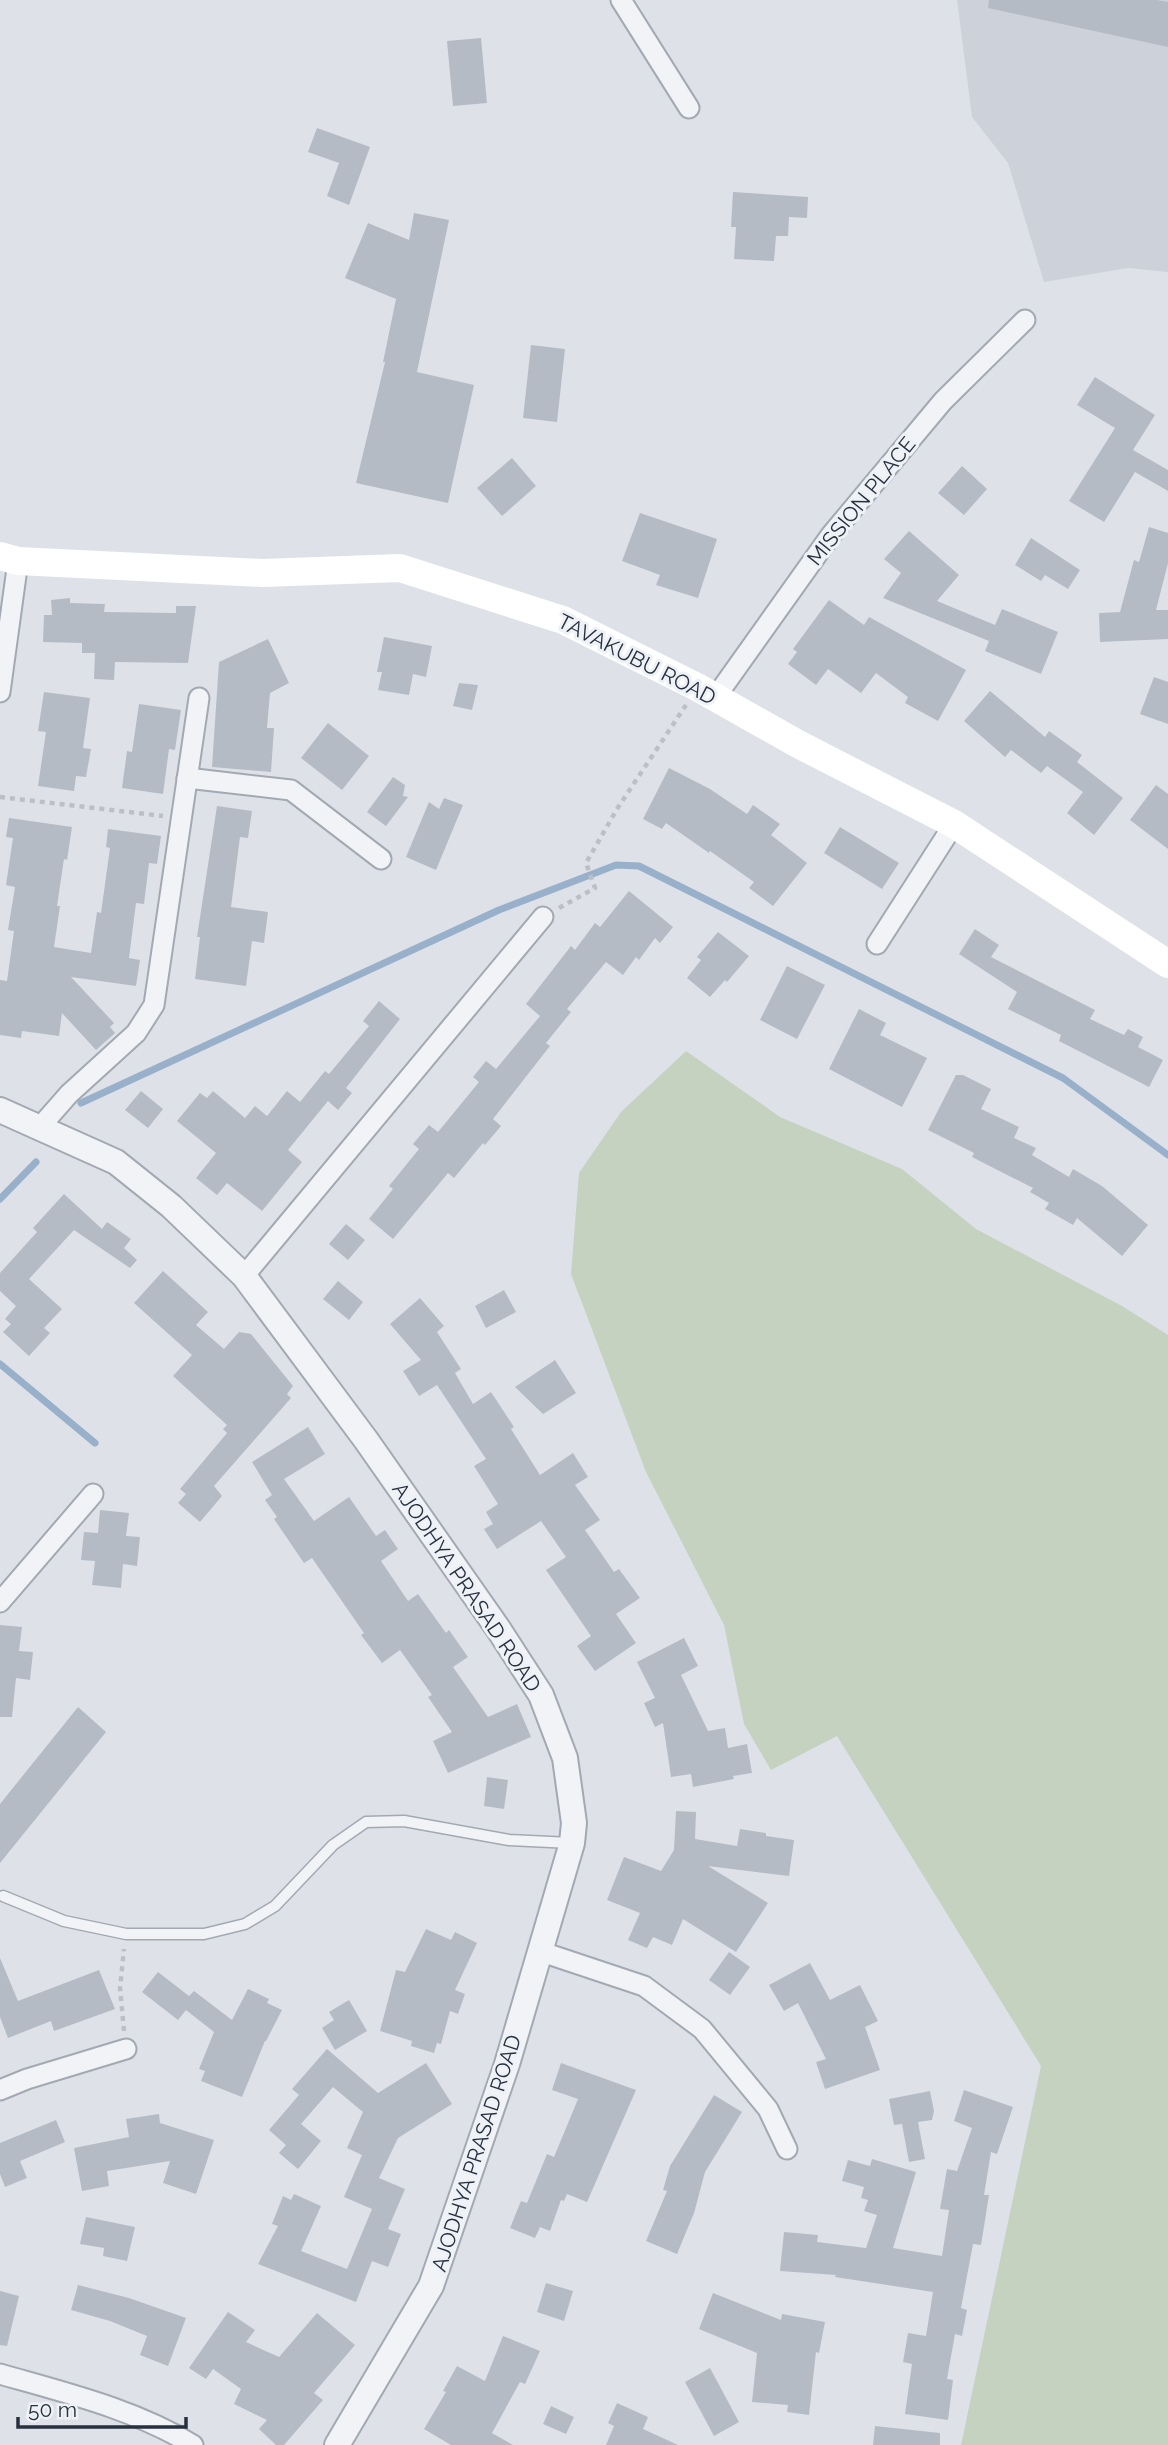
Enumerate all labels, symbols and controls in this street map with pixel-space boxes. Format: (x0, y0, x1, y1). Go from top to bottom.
street label: MISSION PLACE (802, 432, 920, 570)
street label: TAVAKUBU ROAD (554, 608, 720, 710)
street label: AJODHYA PRASAD ROAD (387, 1477, 547, 1697)
street label: AJODHYA PRASAD ROAD (426, 2032, 526, 2274)
scale bar (18, 2386, 186, 2430)
text: 50 m (28, 2397, 77, 2422)

